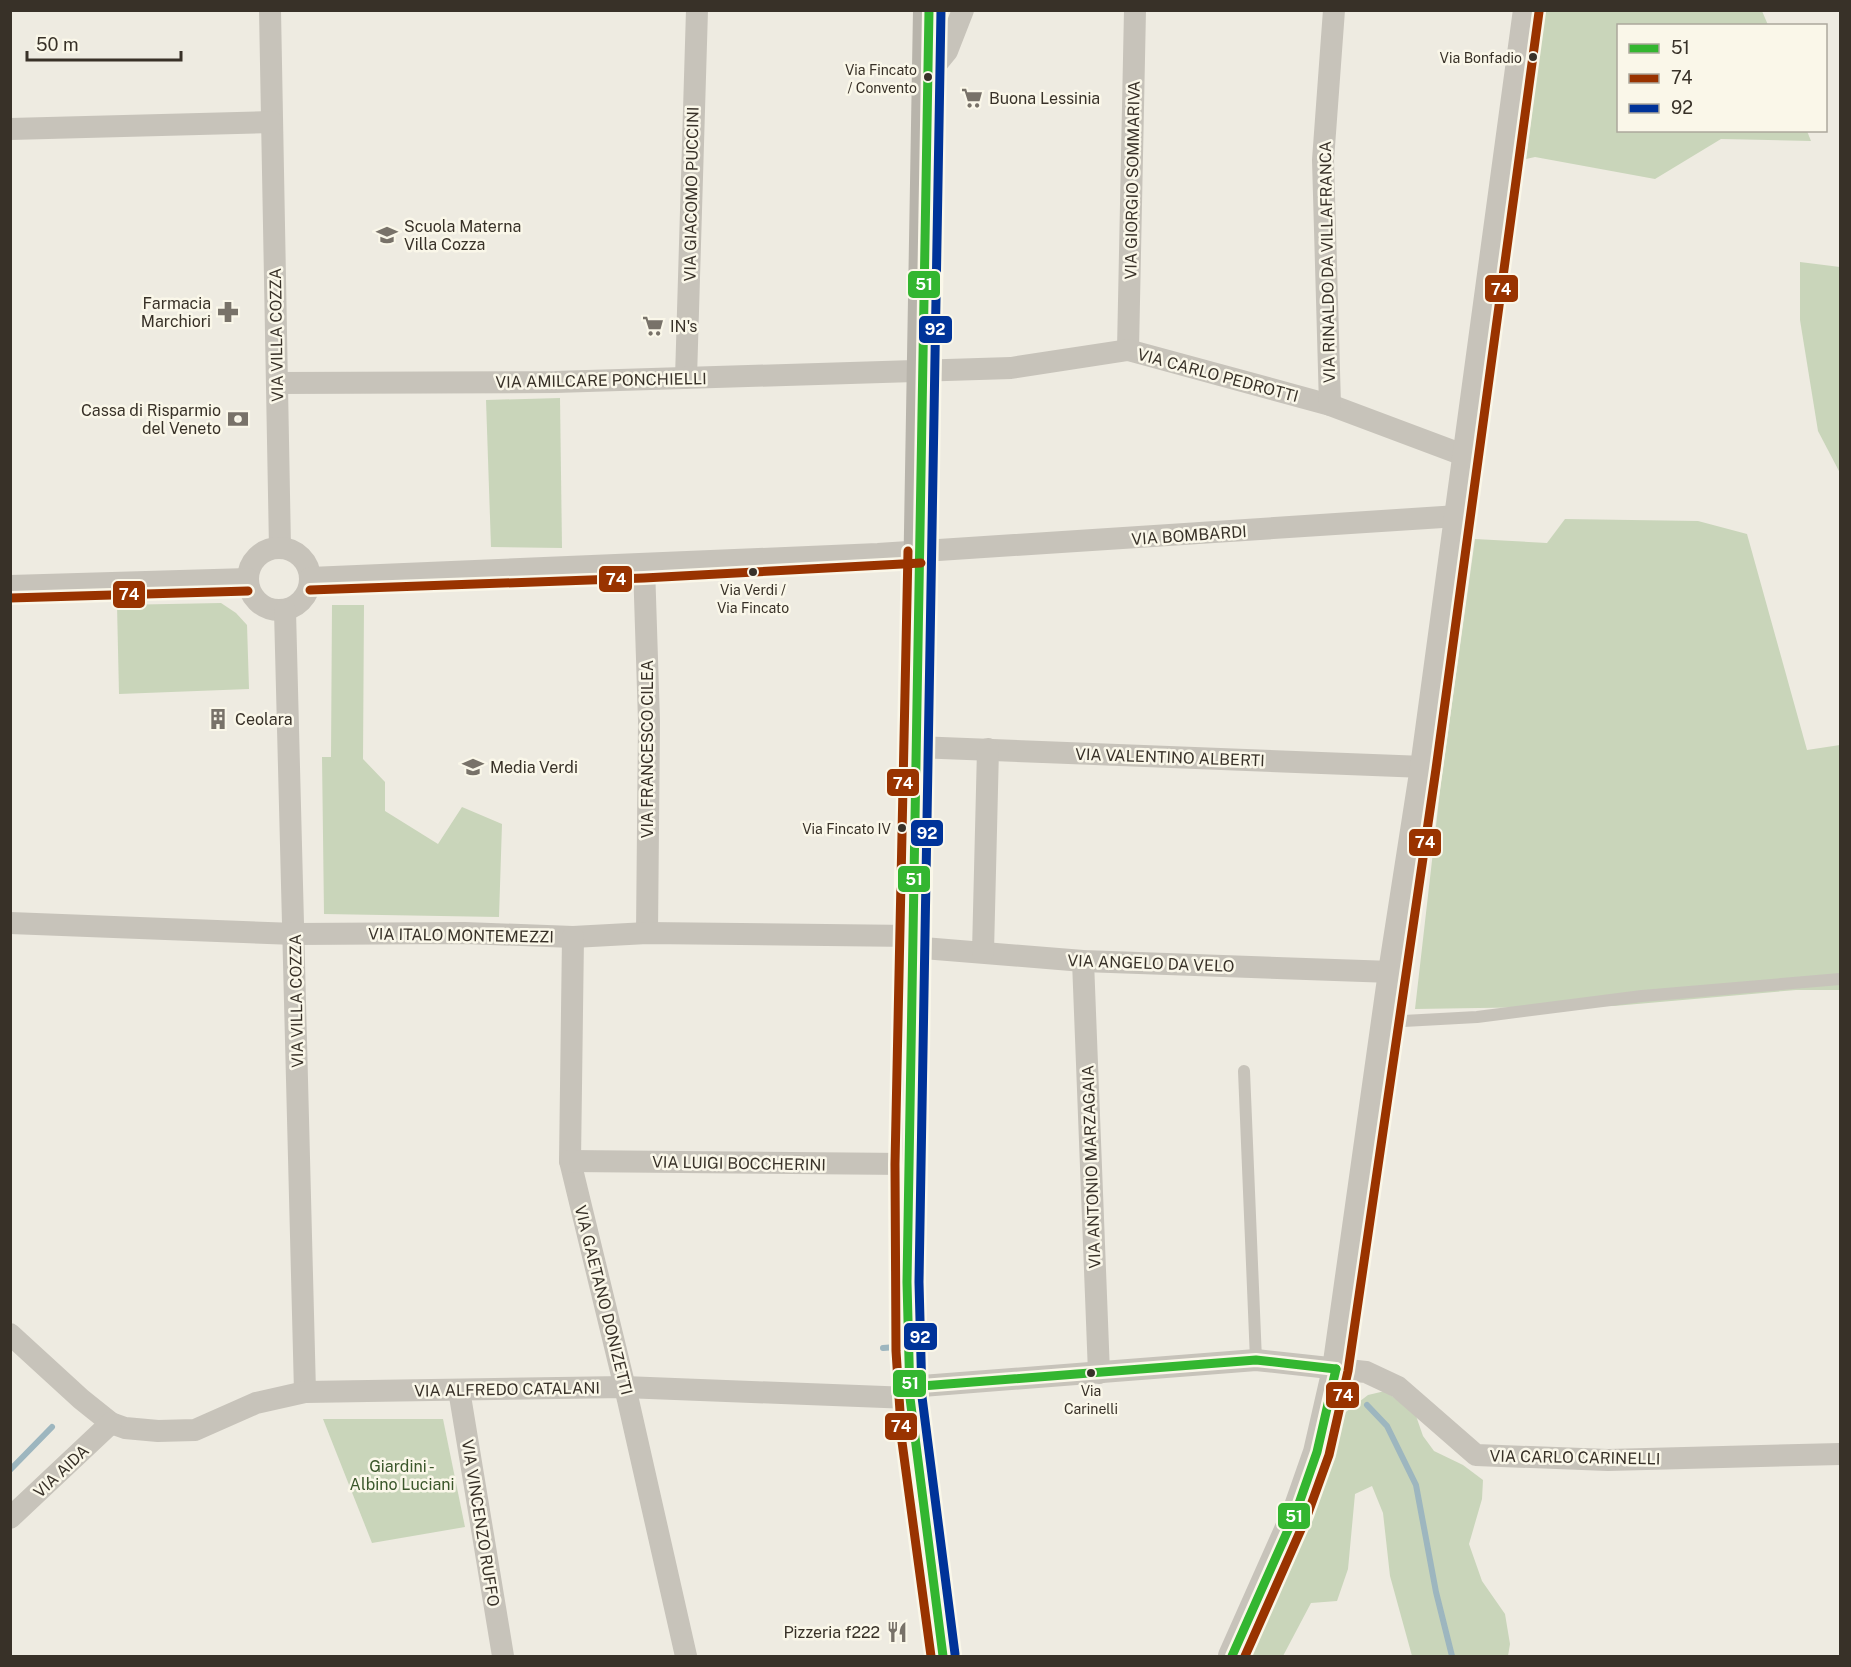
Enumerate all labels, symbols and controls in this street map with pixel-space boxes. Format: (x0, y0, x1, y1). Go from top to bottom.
scale bar (27, 24, 182, 62)
legend (1617, 24, 1827, 132)
text: 50 m (36, 34, 79, 55)
text: 51 (1671, 37, 1690, 58)
place label: Via Bonfadio (1440, 50, 1522, 66)
marker: Via Bonfadio (1527, 51, 1539, 63)
place label: Via Fincato / Convento (845, 62, 917, 96)
text: 74 (1671, 67, 1693, 88)
marker: Via Fincato / Convento (922, 71, 934, 83)
street label: VIA GIORGIO SOMMARIVA (1121, 81, 1144, 280)
supermarket icon: Buona Lessinia (960, 86, 984, 110)
place label: Buona Lessinia (989, 89, 1100, 108)
text: 92 (1671, 97, 1693, 118)
street label: VIA GIACOMO PUCCINI (680, 107, 703, 282)
street label: VIA RINALDO DA VILLAFRANCA (1316, 141, 1339, 383)
place label: Scuola Materna Villa Cozza (404, 217, 521, 254)
school or university icon: Scuola Materna Villa Cozza (375, 223, 399, 247)
street label: VIA VILLA COZZA (266, 268, 287, 402)
line badge: 51 (907, 270, 941, 299)
line badge: 74 (1484, 274, 1519, 303)
text: 51 (915, 275, 933, 294)
text: 74 (1491, 280, 1512, 299)
place label: Farmacia Marchiori (141, 294, 211, 331)
pharmacy icon: Farmacia Marchiori (216, 300, 240, 324)
supermarket icon: IN's (641, 314, 665, 338)
line badge: 92 (918, 315, 953, 344)
place label: IN's (670, 317, 697, 336)
text: 92 (925, 320, 945, 339)
street label: VIA CARLO PEDROTTI (1135, 345, 1300, 406)
street label: VIA AMILCARE PONCHIELLI (495, 369, 707, 392)
place label: Cassa di Risparmio del Veneto (81, 401, 221, 438)
bank icon: Cassa di Risparmio del Veneto (226, 407, 250, 431)
street label: VIA BOMBARDI (1131, 522, 1247, 549)
line badge: 74 (598, 565, 633, 593)
marker: Via Verdi / Via Fincato (747, 566, 759, 578)
text: 74 (606, 570, 627, 589)
line badge: 74 (112, 580, 146, 609)
place label: Via Verdi / Via Fincato (717, 582, 789, 616)
text: 74 (119, 585, 140, 604)
street label: VIA FRANCESCO CILEA (638, 660, 657, 838)
building icon: Ceolara (206, 707, 230, 731)
place label: Ceolara (235, 710, 293, 729)
street label: VIA VALENTINO ALBERTI (1075, 745, 1265, 770)
school or university icon: Media Verdi (461, 755, 485, 779)
place label: Media Verdi (490, 758, 578, 777)
line badge: 74 (886, 768, 920, 797)
text: 74 (893, 774, 914, 793)
line badge: 92 (910, 819, 944, 847)
place label: Via Fincato IV (802, 821, 892, 837)
marker: Via Fincato IV (896, 822, 908, 834)
text: 92 (917, 824, 937, 843)
line badge: 74 (1408, 828, 1442, 857)
text: 74 (1415, 833, 1436, 852)
line badge: 51 (897, 865, 931, 893)
text: 51 (905, 870, 923, 889)
street label: VIA ITALO MONTEMEZZI (368, 924, 554, 947)
street label: VIA VILLA COZZA (286, 934, 307, 1068)
street label: VIA ANGELO DA VELO (1067, 951, 1235, 976)
street label: VIA ANTONIO MARZAGAIA (1078, 1065, 1105, 1269)
street label: VIA LUIGI BOCCHERINI (652, 1152, 826, 1175)
street label: VIA GAETANO DONIZETTI (571, 1203, 636, 1397)
line badge: 92 (903, 1322, 938, 1351)
text: 92 (910, 1328, 930, 1347)
marker: Via Carinelli (1085, 1367, 1097, 1379)
line badge: 51 (892, 1369, 927, 1398)
text: 51 (901, 1374, 919, 1393)
street label: VIA ALFREDO CATALANI (414, 1378, 600, 1401)
line badge: 74 (1325, 1381, 1360, 1409)
place label: Via Carinelli (1064, 1383, 1118, 1417)
text: 74 (1333, 1386, 1354, 1405)
line badge: 74 (884, 1412, 918, 1441)
text: 74 (891, 1417, 912, 1436)
street label: VIA VINCENZO RUFFO (458, 1438, 503, 1608)
street label: VIA AIDA (30, 1441, 93, 1502)
street label: VIA CARLO CARINELLI (1489, 1447, 1660, 1468)
park label: Giardini - Albino Luciani (350, 1457, 454, 1494)
line badge: 51 (1277, 1502, 1311, 1530)
text: 51 (1285, 1507, 1303, 1526)
restaurant icon: Pizzeria f222 (885, 1620, 909, 1644)
place label: Pizzeria f222 (783, 1623, 880, 1642)

